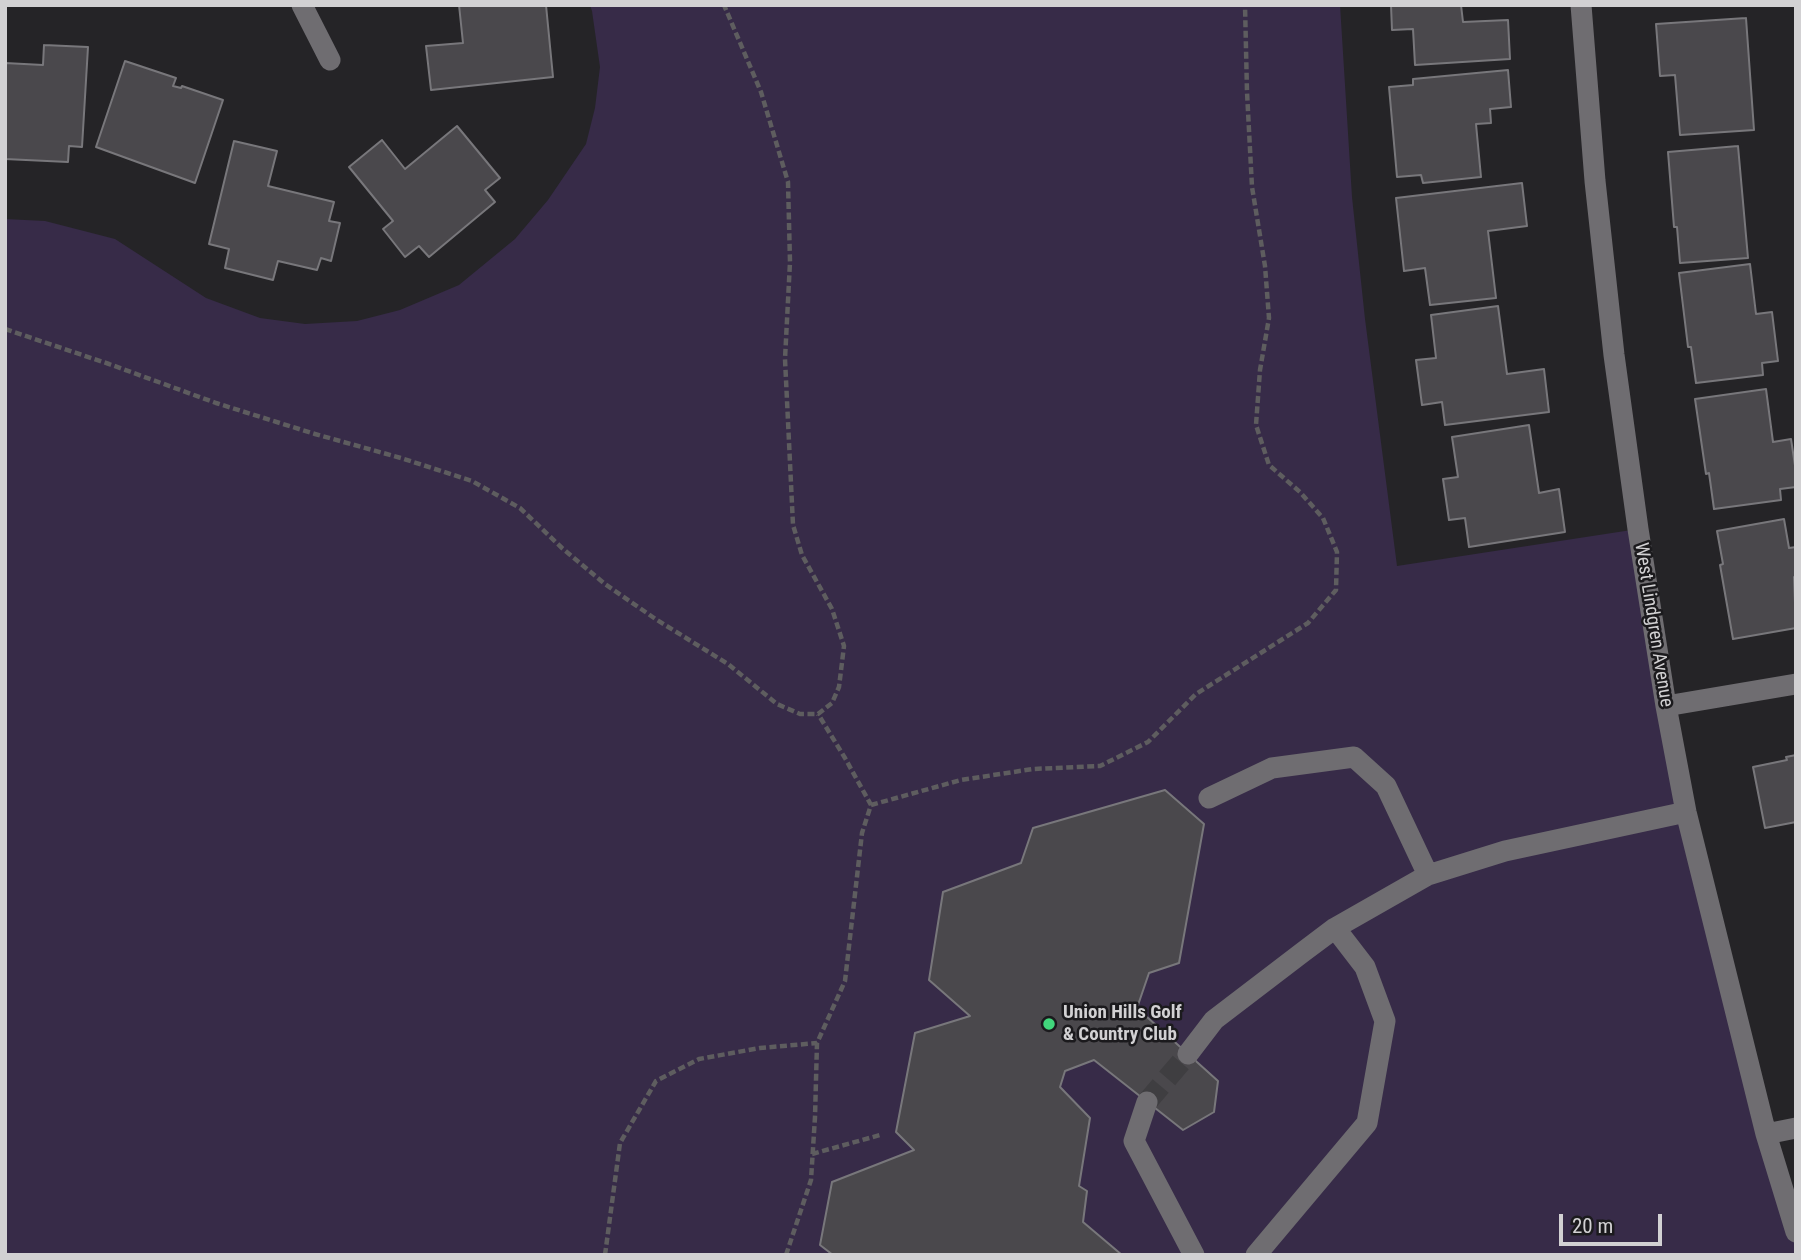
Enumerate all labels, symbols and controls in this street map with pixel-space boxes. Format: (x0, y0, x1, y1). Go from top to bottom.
street label: West Lindgren Avenue (1629, 541, 1677, 709)
place label: Union Hills Golf & Country Club (1063, 1002, 1182, 1046)
marker: Union Hills Golf & Country Club (1041, 1016, 1057, 1032)
scale bar (1563, 1200, 1666, 1244)
text: 20 m (1572, 1214, 1613, 1238)

